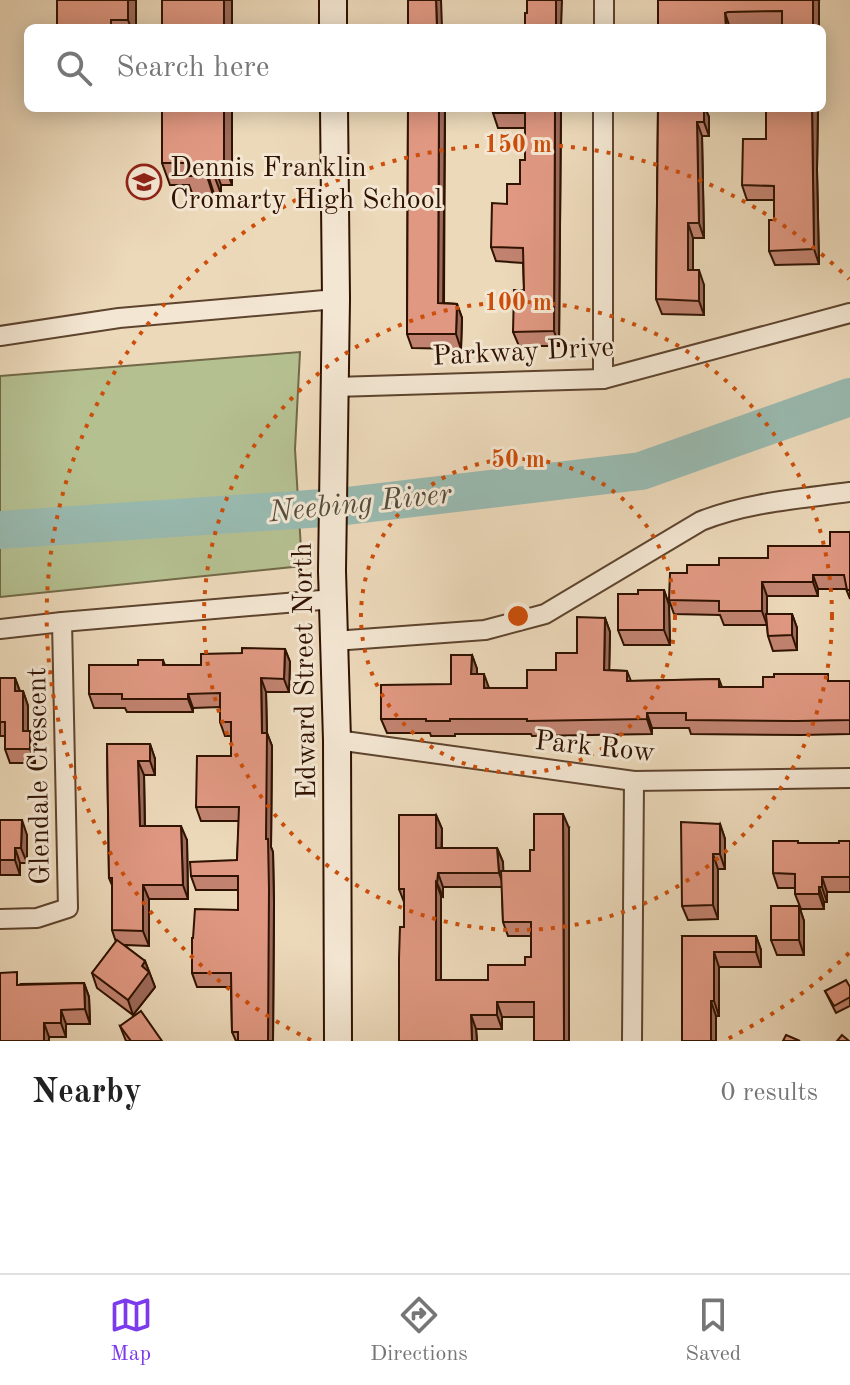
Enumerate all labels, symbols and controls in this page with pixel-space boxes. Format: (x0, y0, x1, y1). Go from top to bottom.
search box (24, 24, 826, 112)
icon: search (52, 46, 96, 90)
text: Search here (116, 53, 270, 83)
text: 150 m (484, 133, 552, 158)
place label: Dennis Franklin Cromarty High School (170, 155, 442, 215)
school or university icon: Dennis Franklin Cromarty High School (125, 163, 163, 201)
text: 100 m (484, 292, 552, 316)
street label: Parkway Drive (432, 334, 615, 372)
text: 50 m (491, 448, 545, 473)
water label: Neebing River (266, 479, 454, 529)
street label: Edward Street North (290, 542, 322, 799)
centre of rings (504, 602, 532, 630)
street label: Glendale Crescent (24, 667, 56, 885)
street label: Park Row (533, 728, 656, 768)
text: Nearby (32, 1076, 142, 1110)
text: 0 results (720, 1080, 818, 1106)
tab: Map (109, 1293, 153, 1368)
tab: Directions (370, 1293, 468, 1368)
tab: Saved (685, 1293, 741, 1368)

